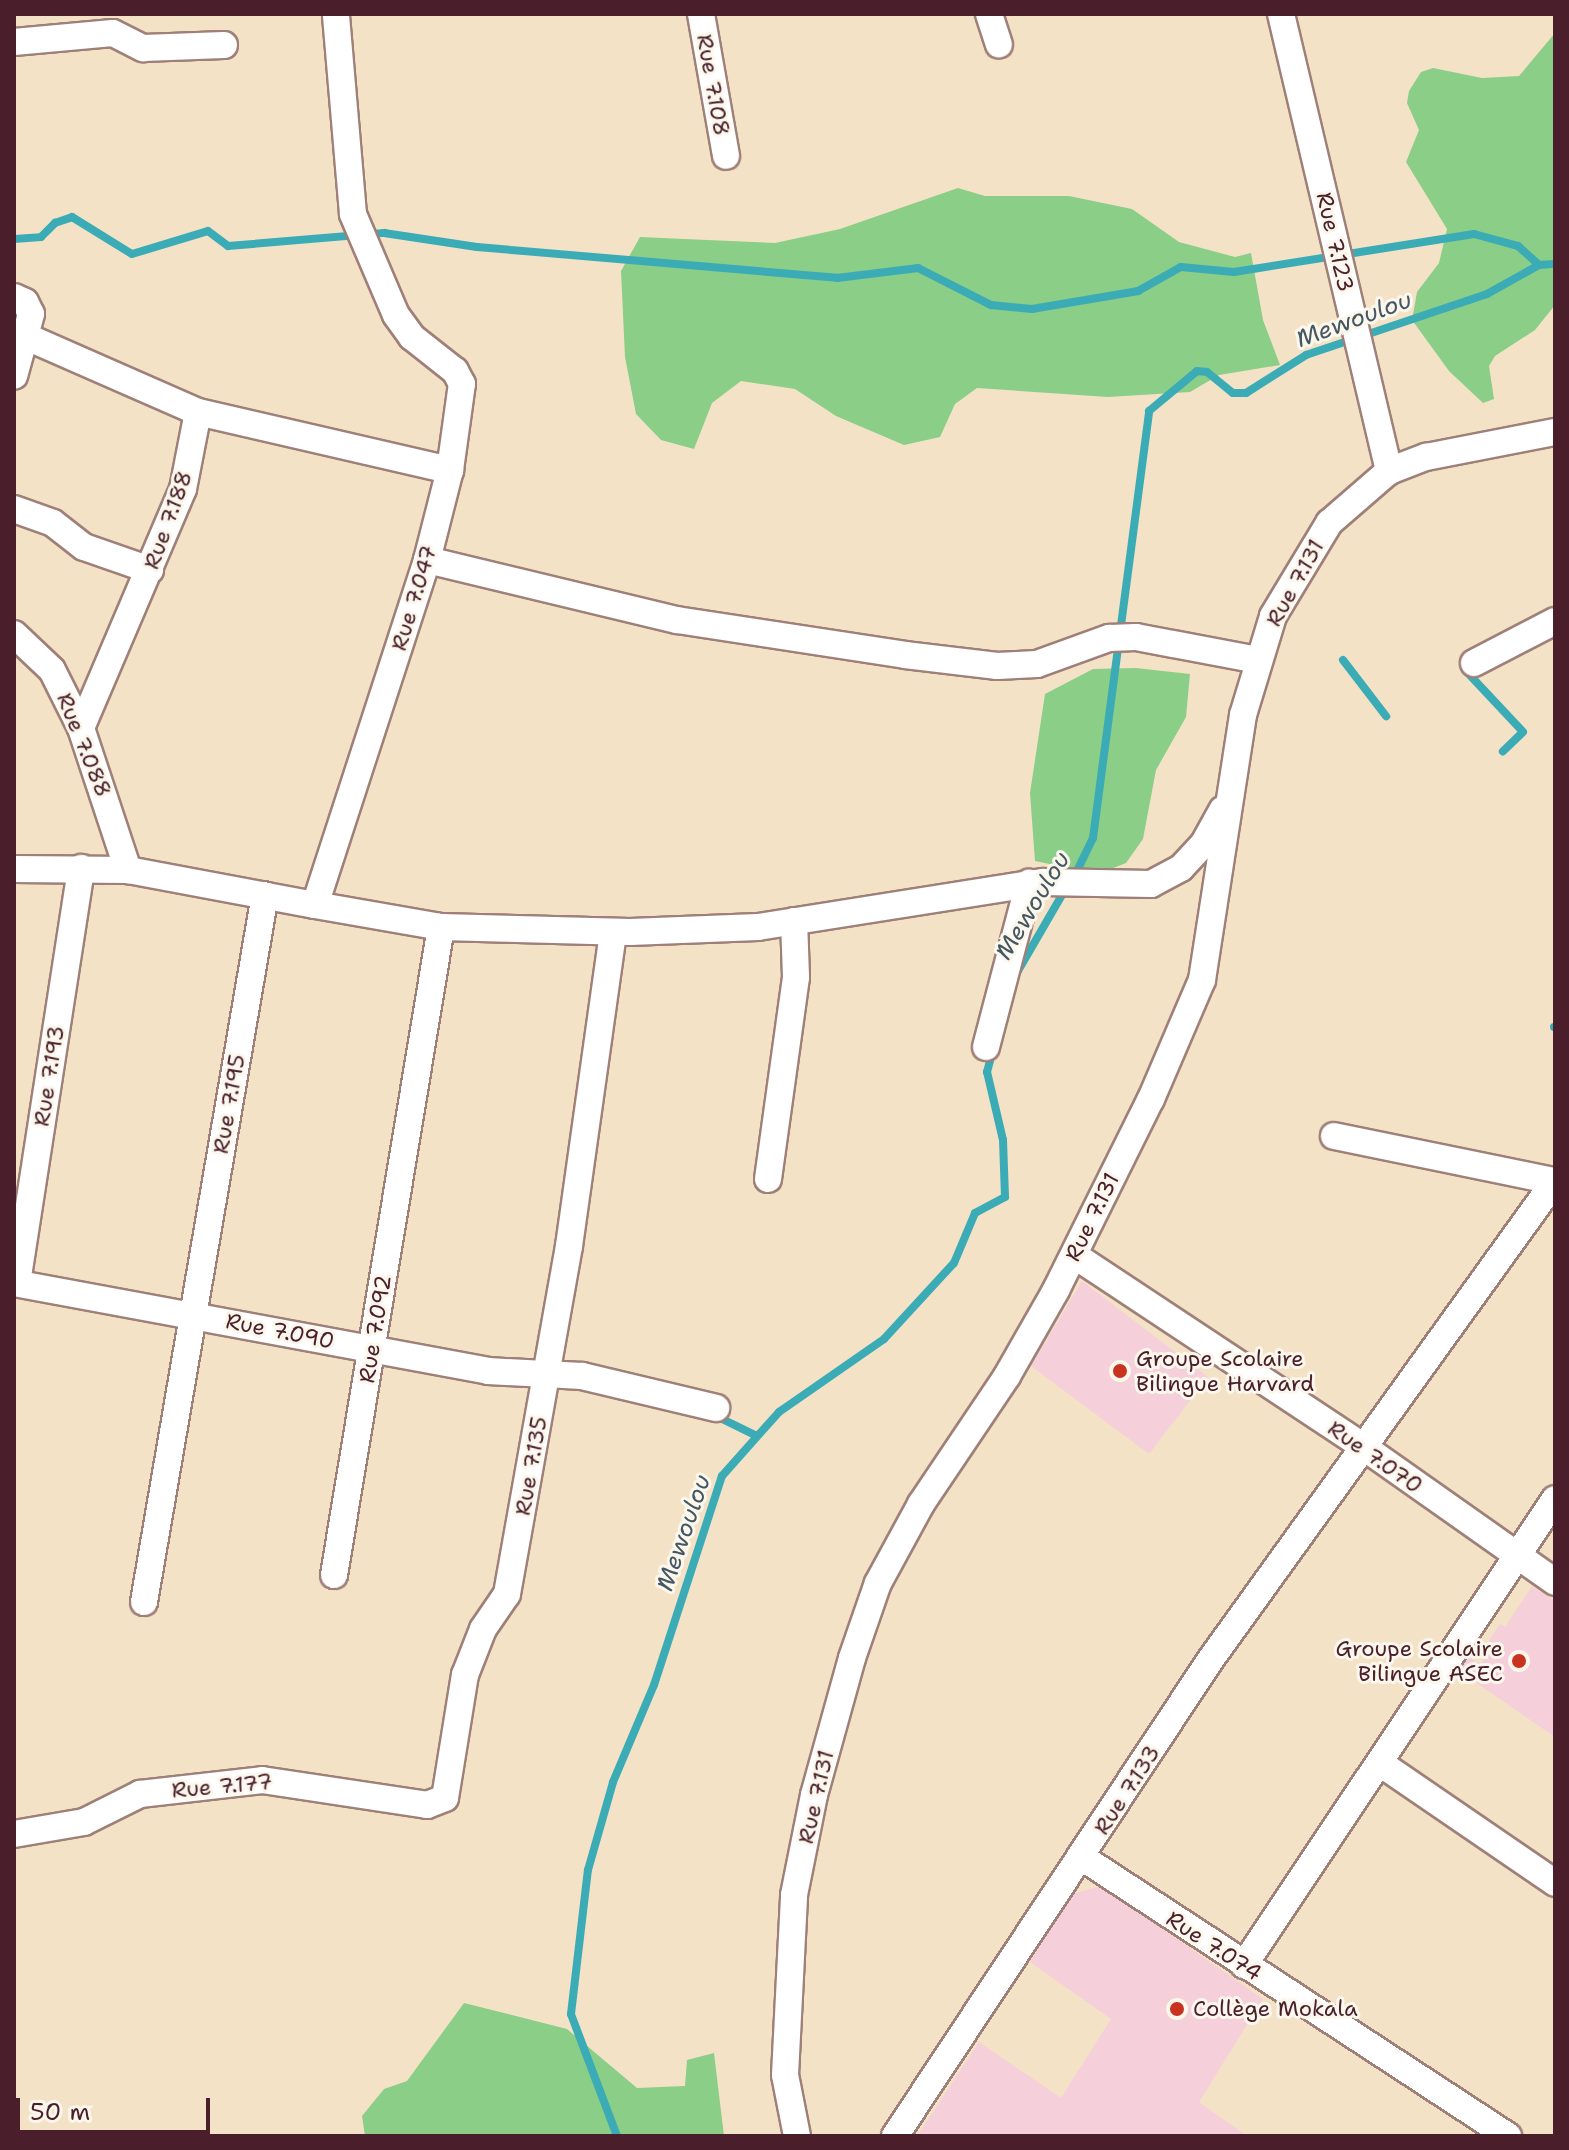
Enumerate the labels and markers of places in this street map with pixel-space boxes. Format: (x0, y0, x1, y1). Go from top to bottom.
place label: Groupe Scolaire Bilingue Harvard (1136, 1345, 1314, 1396)
marker: Groupe Scolaire Bilingue Harvard (1111, 1362, 1129, 1380)
place label: Groupe Scolaire Bilingue ASEC (1335, 1635, 1503, 1686)
marker: Groupe Scolaire Bilingue ASEC (1510, 1652, 1528, 1670)
place label: Collège Mokala (1193, 1996, 1358, 2022)
marker: Collège Mokala (1168, 2000, 1186, 2018)

